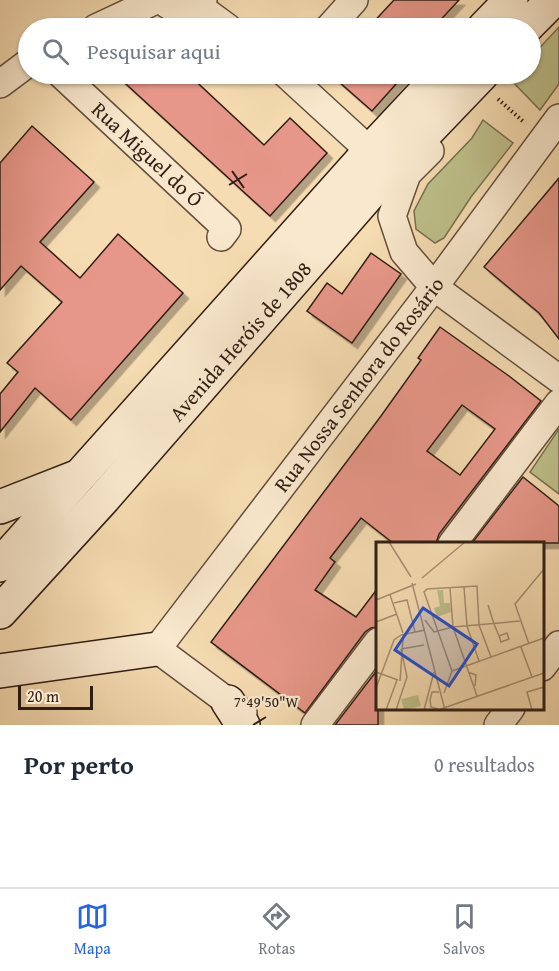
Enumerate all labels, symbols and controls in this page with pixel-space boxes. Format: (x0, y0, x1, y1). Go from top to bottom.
search box (18, 18, 541, 84)
icon: search (39, 35, 72, 68)
text: Pesquisar aqui (87, 35, 221, 67)
street label: Rua Miguel do Ó (85, 94, 210, 214)
street label: Avenida Heróis de 1808 (162, 254, 319, 428)
street label: Rua Nossa Senhora do Rosário (266, 270, 451, 499)
inset map (376, 542, 544, 710)
scale bar (18, 683, 93, 710)
text: 20 m (27, 684, 59, 708)
text: 7°49'50"W (234, 691, 299, 712)
text: Por perto (24, 745, 134, 784)
text: 0 resultados (434, 750, 535, 779)
tab: Mapa (74, 900, 111, 960)
tab: Rotas (258, 900, 295, 960)
tab: Salvos (443, 900, 485, 960)

